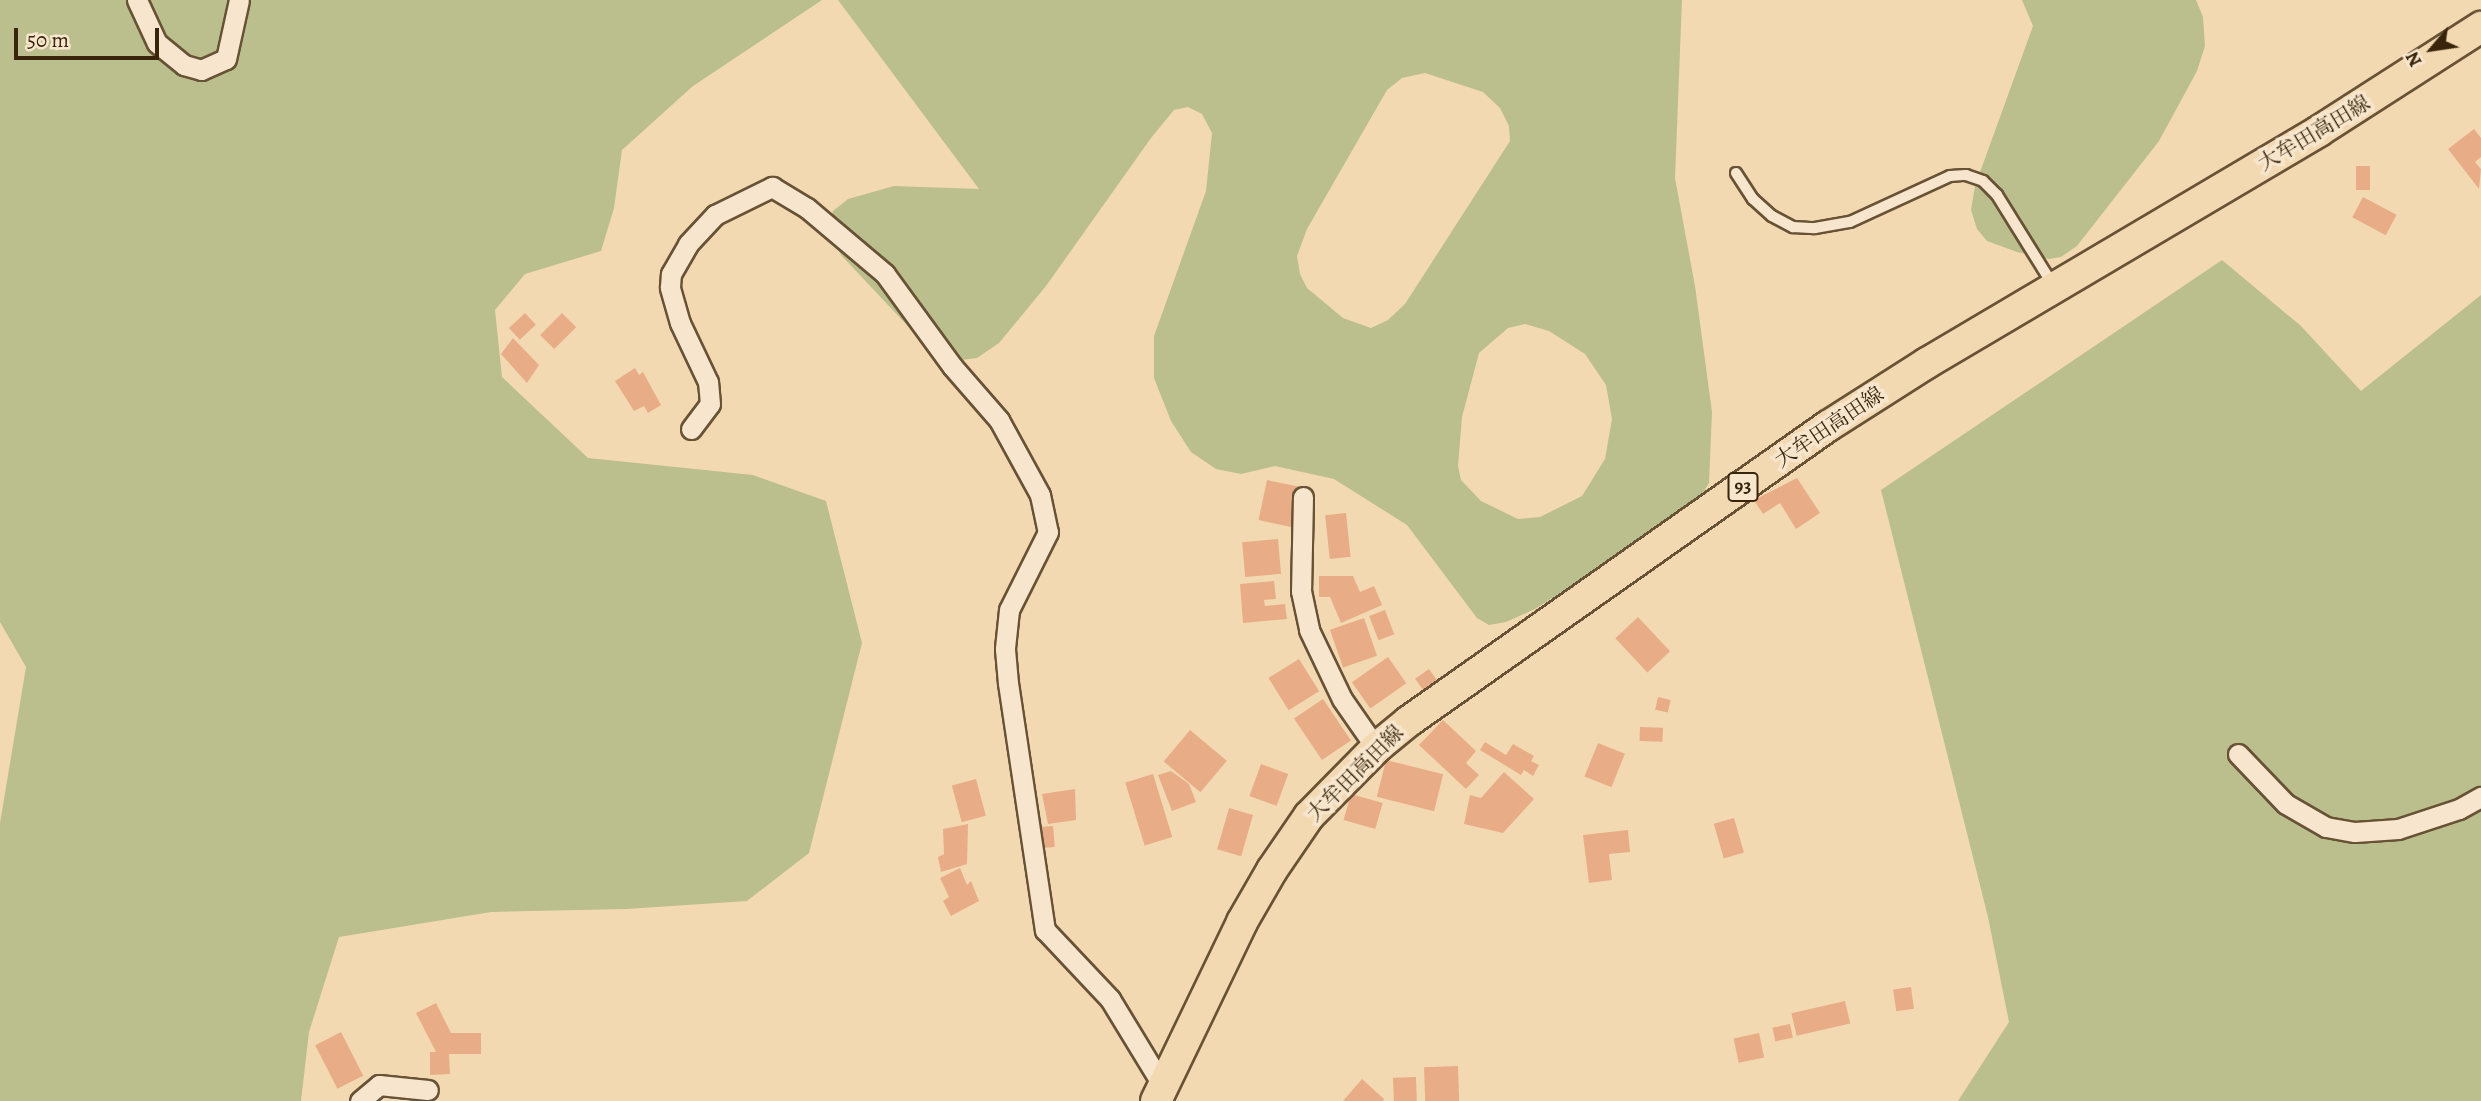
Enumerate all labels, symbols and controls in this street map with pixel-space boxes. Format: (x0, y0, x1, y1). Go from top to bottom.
scale bar (18, 14, 163, 58)
north arrow (2397, 14, 2467, 84)
text: 50 m (27, 26, 69, 54)
text: N (2399, 47, 2428, 72)
street label: 大牟田高田線 (2254, 90, 2374, 176)
street label: 大牟田高田線 (1770, 381, 1888, 473)
road number: 93 (1727, 472, 1759, 502)
street label: 大牟田高田線 (1302, 720, 1408, 826)

